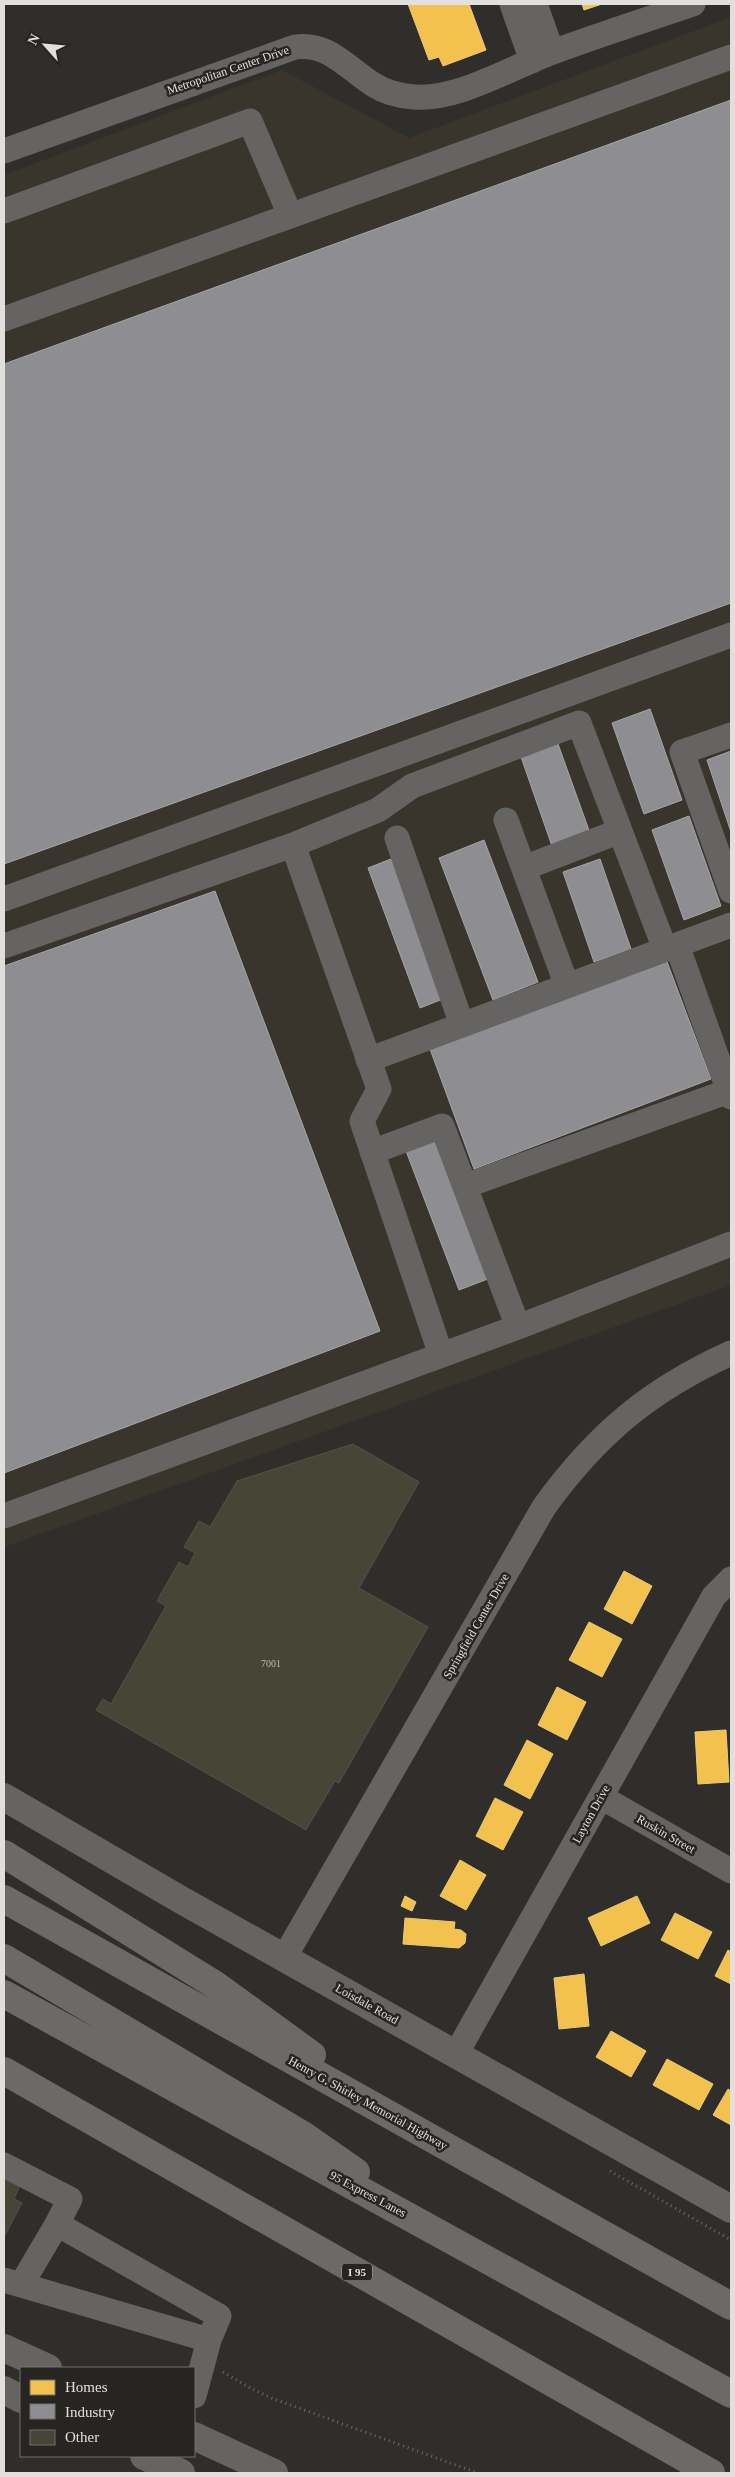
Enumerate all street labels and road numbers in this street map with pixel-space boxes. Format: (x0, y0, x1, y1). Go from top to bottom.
street label: Metropolitan Center Drive (165, 43, 291, 97)
street label: Springfield Center Drive (440, 1571, 512, 1681)
street label: Layton Drive (569, 1782, 613, 1846)
street label: Ruskin Street (634, 1812, 698, 1857)
street label: Loisdale Road (333, 1981, 401, 2027)
street label: Henry G. Shirley Memorial Highway (286, 2053, 450, 2153)
street label: 95 Express Lanes (327, 2168, 409, 2220)
road number: I 95 (342, 2264, 372, 2280)

